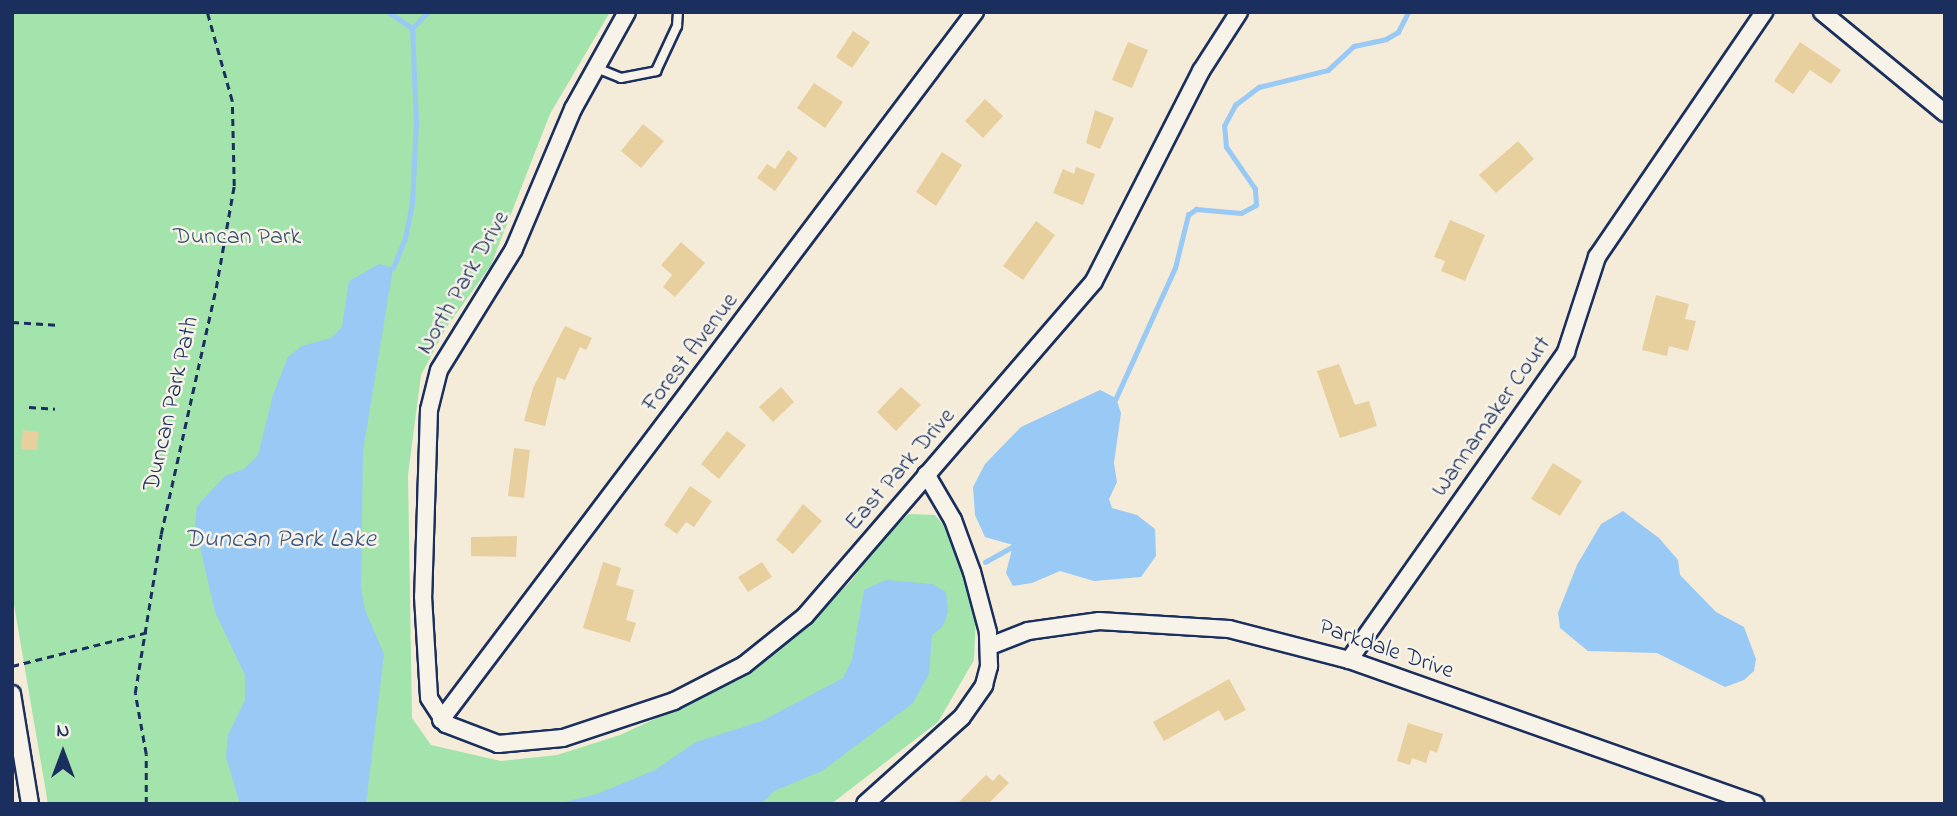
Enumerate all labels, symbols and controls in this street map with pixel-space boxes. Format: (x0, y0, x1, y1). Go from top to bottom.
street label: North Park Drive (411, 206, 517, 360)
park label: Duncan Park (173, 224, 301, 252)
street label: Forest Avenue (637, 288, 745, 418)
street label: Duncan Park Path (138, 314, 206, 494)
street label: Wannamaker Court (1426, 331, 1558, 503)
street label: East Park Drive (840, 403, 962, 537)
water label: Duncan Park Lake (184, 525, 376, 557)
street label: Parkdale Drive (1315, 613, 1457, 687)
north arrow (28, 718, 98, 788)
text: N (57, 718, 69, 745)

